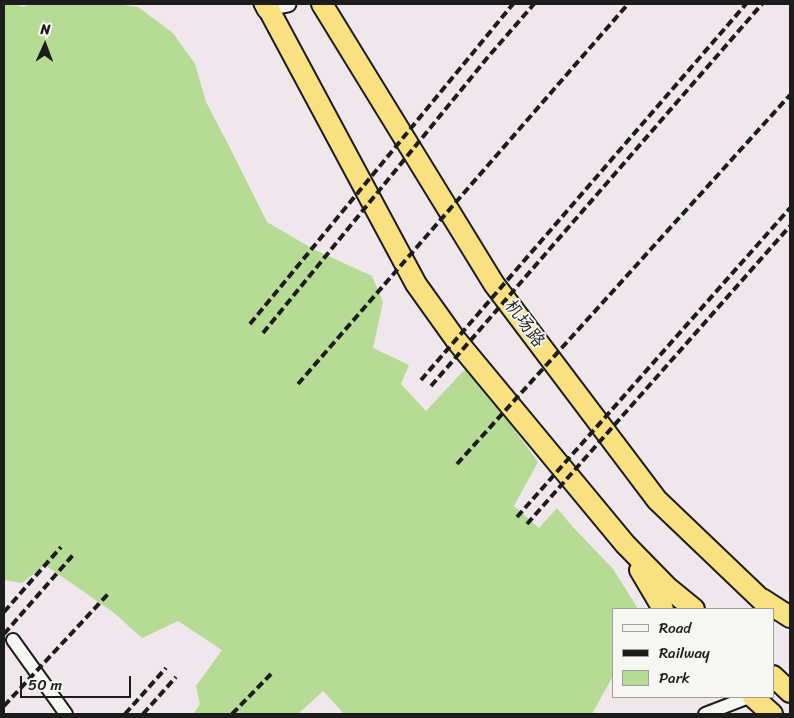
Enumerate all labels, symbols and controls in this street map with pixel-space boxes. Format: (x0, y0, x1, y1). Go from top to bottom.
text: N (40, 17, 51, 42)
north arrow (20, 20, 70, 70)
street label: 机场路 (499, 296, 549, 352)
legend (612, 608, 774, 698)
text: Road (659, 615, 691, 641)
text: Railway (659, 640, 710, 666)
text: Park (659, 665, 690, 691)
scale bar (22, 666, 134, 698)
text: 50 m (28, 672, 62, 698)

